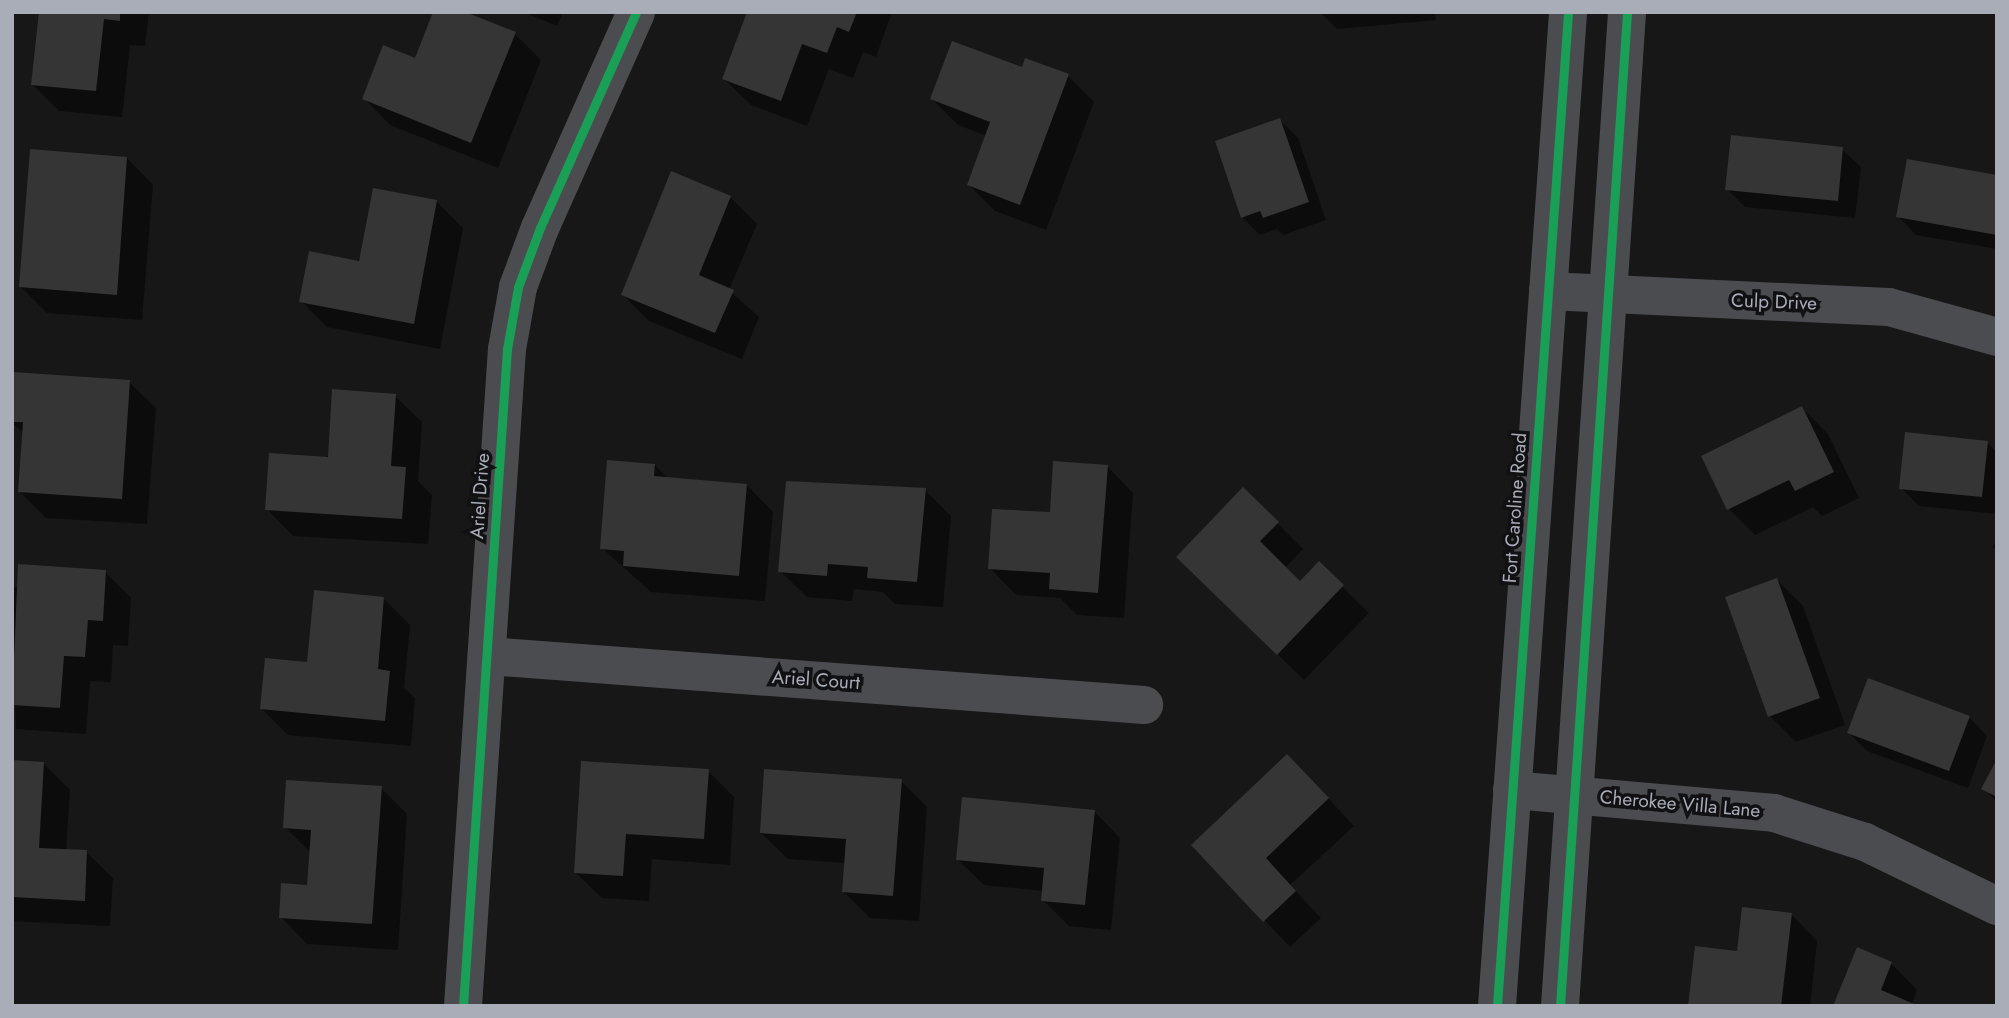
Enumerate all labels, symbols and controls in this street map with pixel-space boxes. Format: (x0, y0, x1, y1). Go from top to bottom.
street label: Culp Drive (1731, 289, 1817, 315)
street label: Fort Caroline Road (1498, 432, 1532, 584)
street label: Ariel Drive (466, 452, 494, 540)
street label: Ariel Court (771, 666, 861, 694)
street label: Cherokee Villa Lane (1599, 786, 1761, 822)

